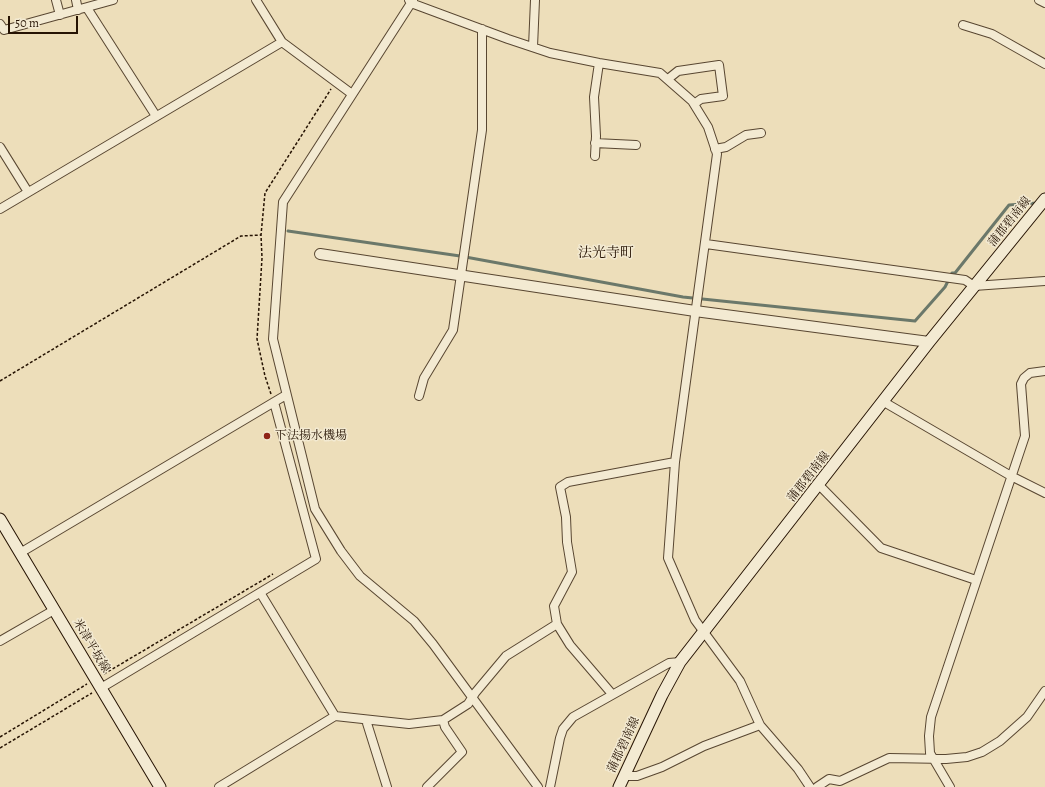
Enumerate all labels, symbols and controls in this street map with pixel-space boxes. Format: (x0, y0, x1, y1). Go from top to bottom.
scale bar (10, 8, 80, 34)
text: 50 m (15, 15, 39, 31)
street label: 蒲郡碧南線 (986, 194, 1034, 250)
district label: 法光寺町 (578, 246, 634, 262)
place label: 下法揚水機場 (275, 429, 347, 443)
marker: 下法揚水機場 (262, 431, 272, 441)
street label: 蒲郡碧南線 (785, 449, 833, 505)
street label: 米津平坂線 (69, 617, 113, 675)
street label: 蒲郡碧南線 (605, 715, 643, 775)

